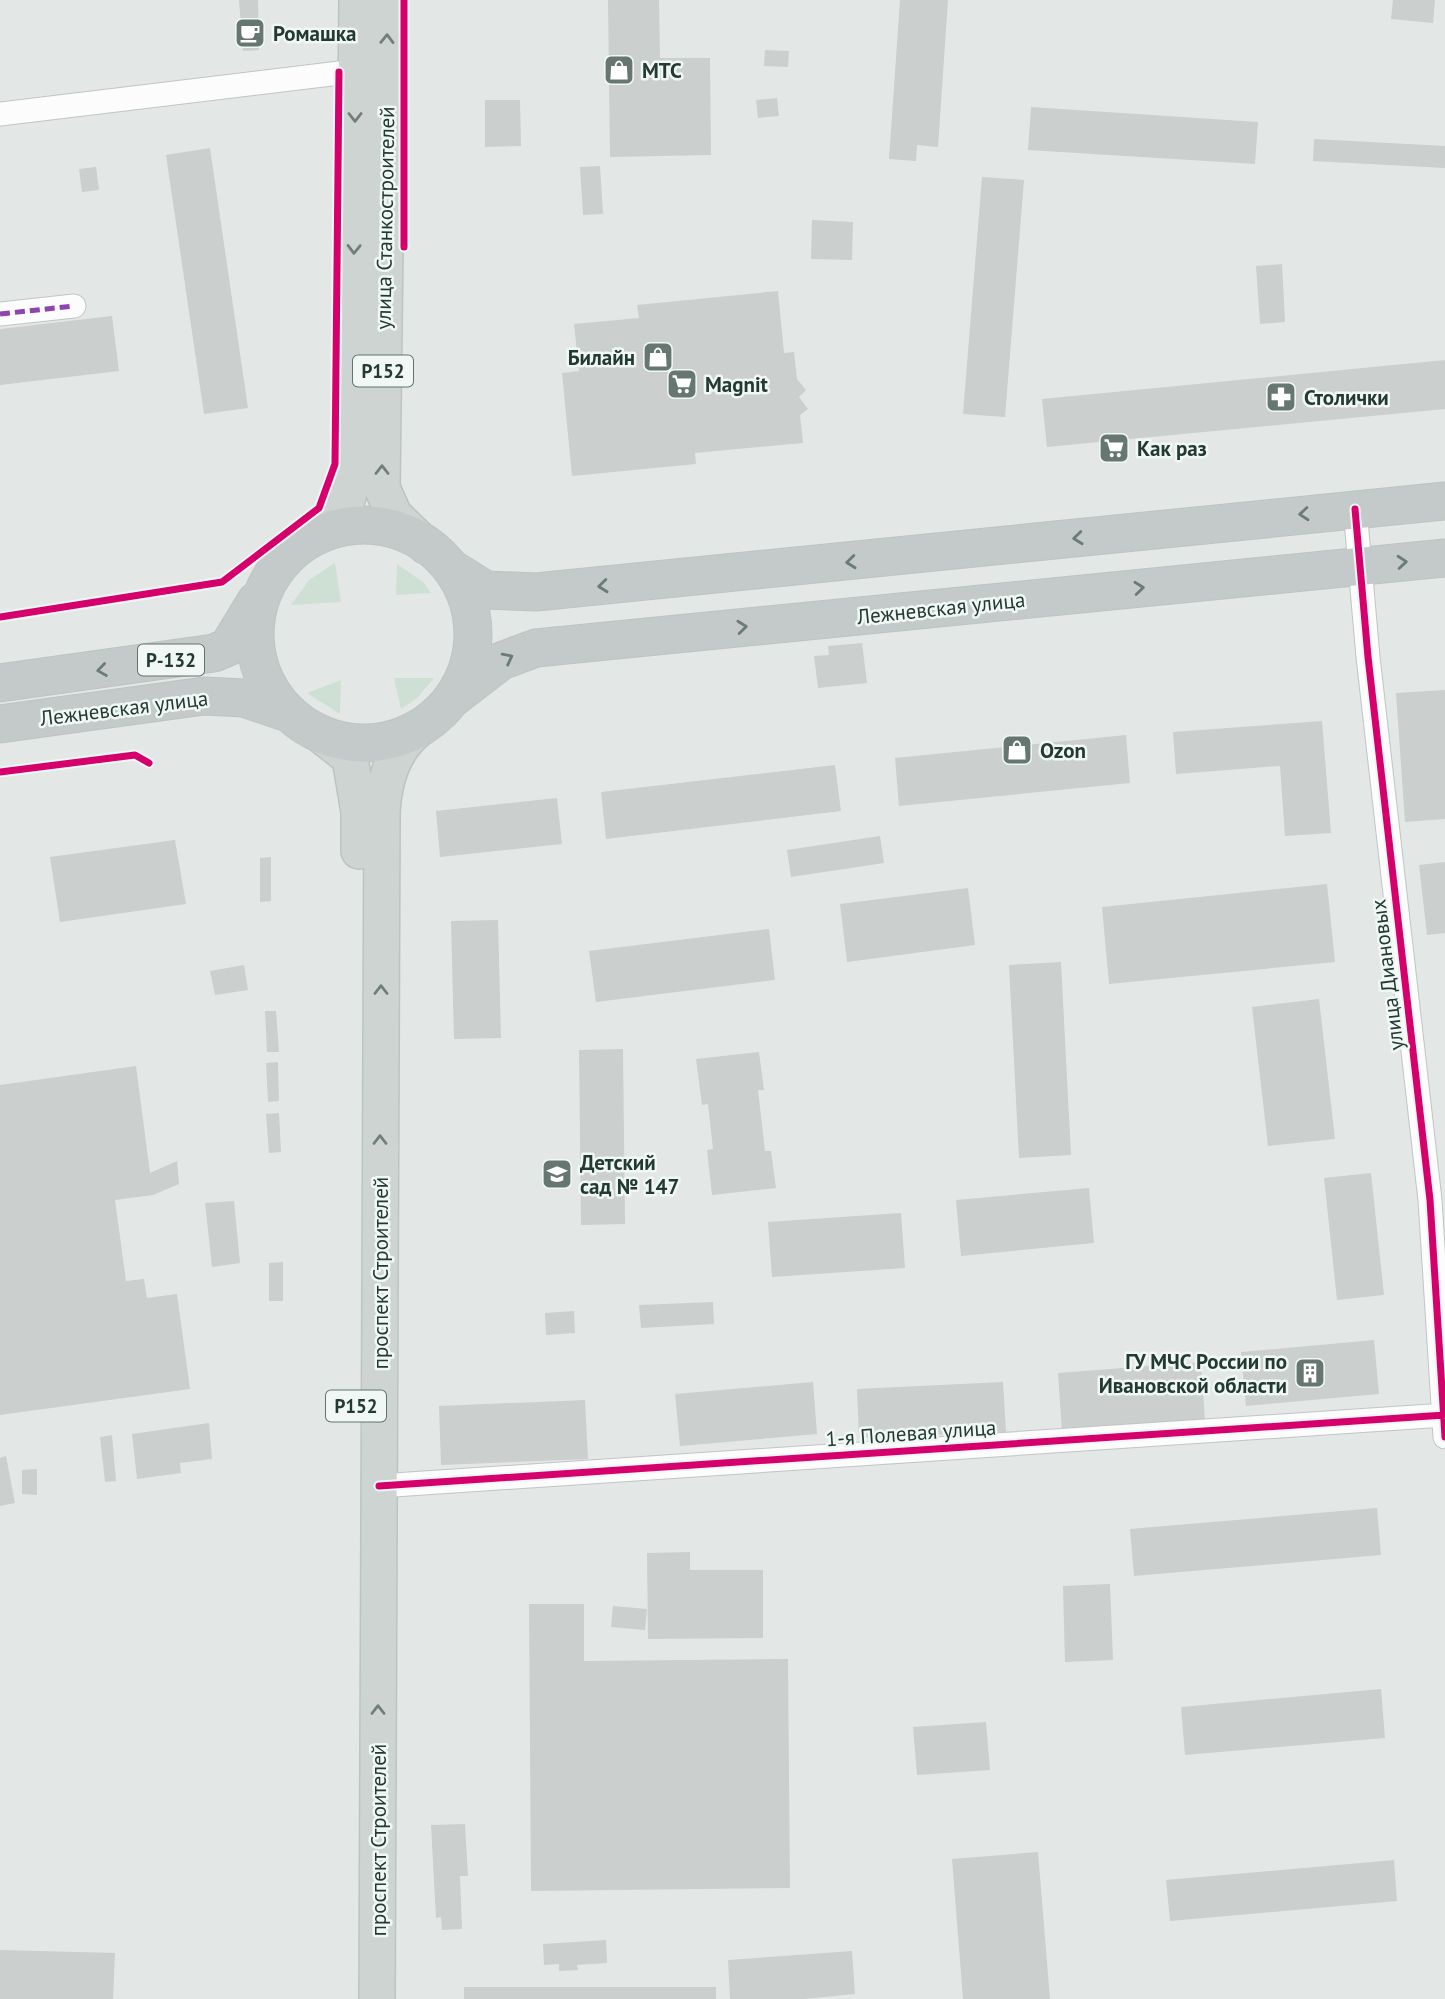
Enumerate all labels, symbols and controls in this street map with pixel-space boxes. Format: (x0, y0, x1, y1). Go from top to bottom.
cafe icon: Ромашка (233, 16, 267, 50)
place label: Ромашка (273, 20, 356, 47)
one-way arrow (379, 33, 395, 43)
shop icon: МТС (602, 53, 636, 87)
place label: МТС (642, 57, 682, 84)
street label: улица Станкостроителей (370, 106, 400, 330)
one-way arrow (348, 112, 363, 123)
one-way arrow (347, 244, 362, 255)
shop icon: Билайн (641, 340, 675, 374)
place label: Билайн (568, 344, 635, 371)
road number: Р152 (353, 356, 413, 386)
supermarket icon: Magnit (665, 367, 699, 401)
place label: Magnit (705, 371, 769, 398)
pharmacy icon: Столички (1264, 380, 1298, 414)
place label: Столички (1304, 384, 1389, 411)
supermarket icon: Как раз (1097, 431, 1131, 465)
place label: Как раз (1137, 435, 1207, 462)
one-way arrow (374, 464, 390, 474)
one-way arrow (1298, 506, 1309, 521)
one-way arrow (1072, 531, 1083, 546)
one-way arrow (846, 554, 857, 569)
one-way arrow (1397, 555, 1408, 570)
one-way arrow (597, 578, 608, 593)
one-way arrow (1134, 581, 1145, 596)
street label: Лежневская улица (855, 586, 1026, 630)
one-way arrow (737, 620, 748, 635)
road number: Р-132 (138, 645, 204, 676)
one-way arrow (500, 653, 513, 666)
one-way arrow (96, 662, 108, 677)
street label: Лежневская улица (38, 684, 209, 732)
shop icon: Ozon (1000, 733, 1034, 767)
place label: Ozon (1040, 737, 1086, 764)
street label: улица Диановых (1364, 898, 1410, 1052)
one-way arrow (373, 985, 389, 995)
one-way arrow (372, 1134, 388, 1145)
place label: Детский сад № 147 (580, 1149, 679, 1200)
school or university icon: Детский сад № 147 (540, 1157, 574, 1191)
street label: проспект Строителей (367, 1177, 394, 1369)
place label: ГУ МЧС России по Ивановской области (1099, 1348, 1287, 1399)
building icon: ГУ МЧС России по Ивановской области (1293, 1356, 1327, 1390)
road number: Р152 (326, 1390, 386, 1422)
street label: 1-я Полевая улица (825, 1414, 997, 1452)
one-way arrow (370, 1705, 386, 1715)
street label: проспект Строителей (365, 1744, 392, 1936)

